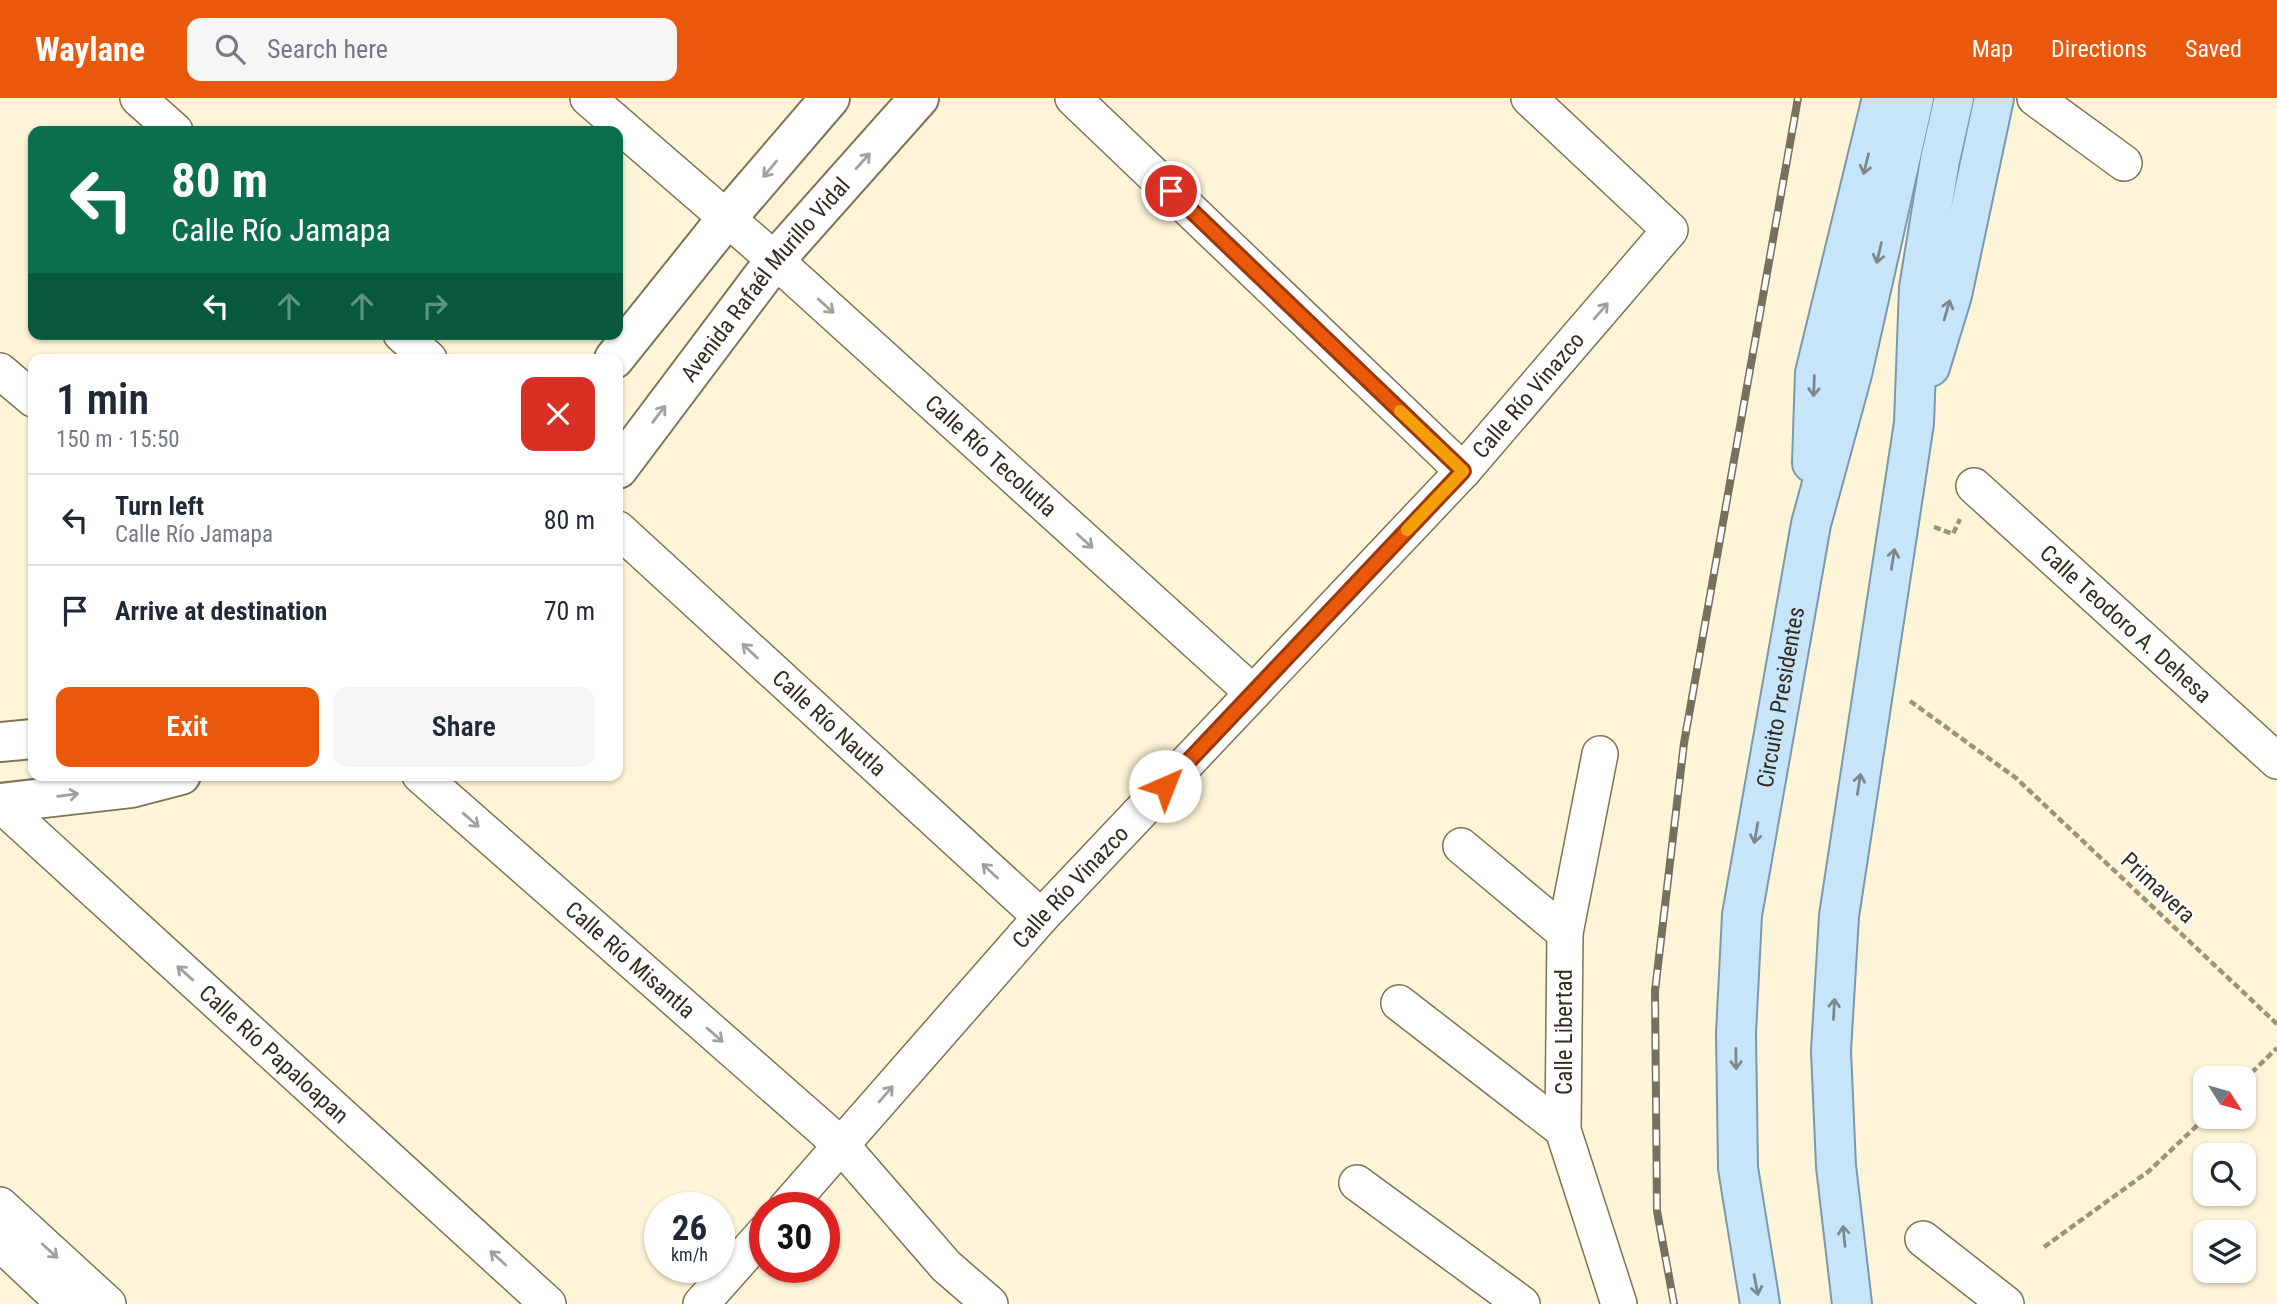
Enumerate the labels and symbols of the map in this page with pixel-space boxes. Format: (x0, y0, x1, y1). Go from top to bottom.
one-way arrow (855, 152, 871, 170)
one-way arrow (1858, 152, 1872, 175)
one-way arrow (762, 160, 778, 178)
pin (1141, 161, 1201, 221)
street label: Avenida Rafaél Murillo Vidal (675, 172, 855, 387)
one-way arrow (1872, 241, 1885, 264)
one-way arrow (817, 298, 835, 314)
one-way arrow (1942, 300, 1955, 322)
one-way arrow (1593, 302, 1609, 320)
street label: Calle Río Vinazco (1467, 326, 1590, 464)
one-way arrow (1808, 374, 1821, 397)
street label: Calle Río Tecolutla (920, 389, 1062, 522)
one-way arrow (651, 406, 666, 424)
one-way arrow (1076, 532, 1093, 549)
street label: Calle Teodoro A. Dehesa (2035, 539, 2217, 708)
one-way arrow (1887, 548, 1900, 571)
street label: Circuito Presidentes (1751, 605, 1810, 790)
one-way arrow (742, 642, 759, 659)
street label: Calle Río Nautla (767, 664, 892, 782)
position arrow (1128, 749, 1202, 823)
one-way arrow (1853, 773, 1866, 795)
one-way arrow (56, 789, 79, 802)
one-way arrow (462, 812, 480, 828)
street label: Calle Río Vinazco (1007, 820, 1134, 954)
one-way arrow (1749, 821, 1763, 844)
street label: Primavera (2115, 847, 2201, 929)
one-way arrow (982, 862, 999, 879)
street label: Calle Río Misantla (560, 896, 701, 1024)
one-way arrow (177, 964, 194, 981)
street label: Calle Libertad (1551, 969, 1578, 1095)
street label: Calle Río Papaloapan (194, 979, 354, 1129)
one-way arrow (1827, 998, 1840, 1021)
one-way arrow (706, 1027, 724, 1043)
one-way arrow (1730, 1047, 1743, 1070)
north arrow (2193, 1066, 2256, 1129)
one-way arrow (878, 1085, 894, 1103)
speed limit sign: 30 (749, 1192, 840, 1283)
one-way arrow (1837, 1226, 1850, 1248)
one-way arrow (41, 1243, 58, 1260)
one-way arrow (489, 1250, 507, 1266)
one-way arrow (1749, 1273, 1763, 1296)

